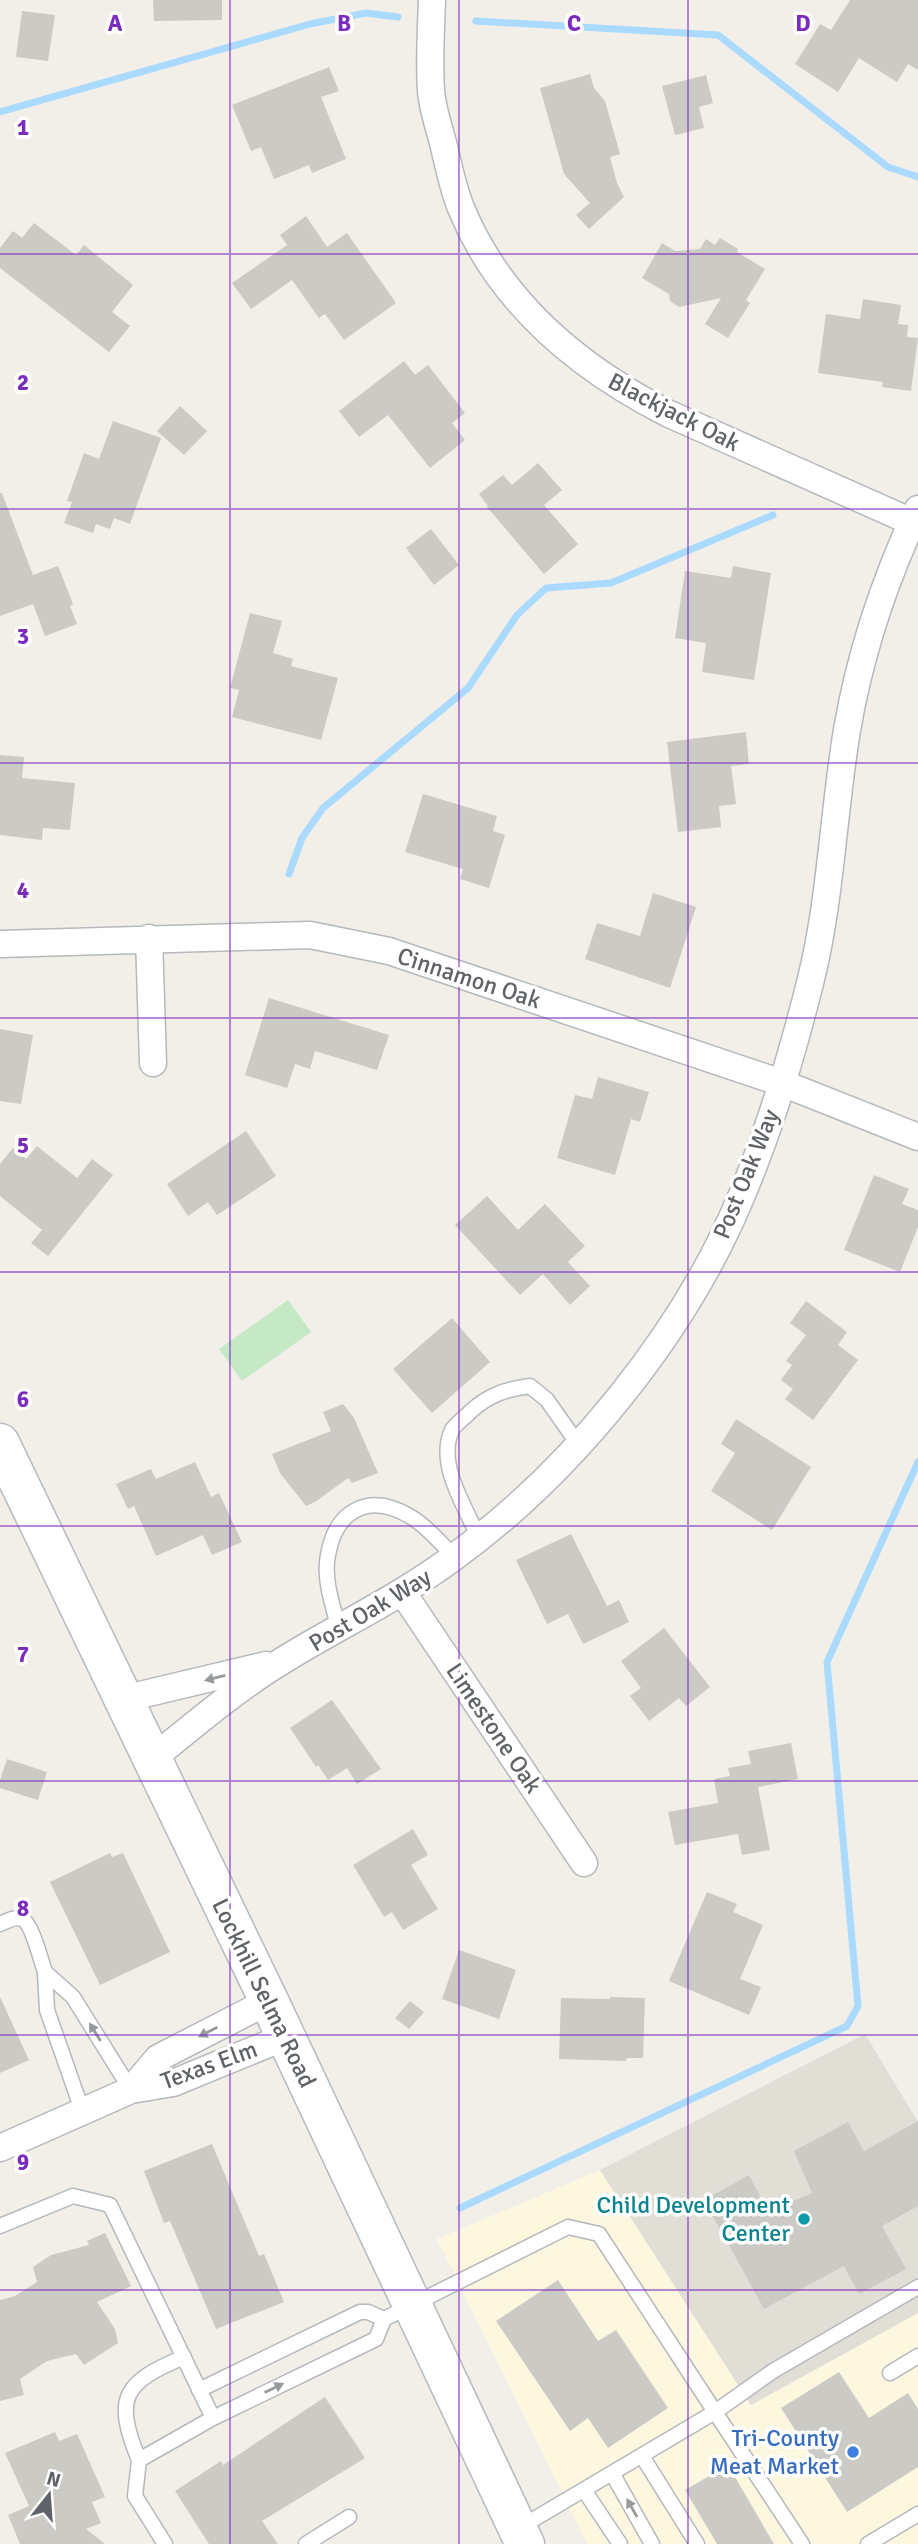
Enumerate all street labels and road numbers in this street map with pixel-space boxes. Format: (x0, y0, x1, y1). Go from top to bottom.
street label: Blackjack Oak (603, 366, 745, 458)
street label: Cinnamon Oak (394, 941, 544, 1015)
street label: Post Oak Way (706, 1105, 786, 1243)
street label: Post Oak Way (303, 1562, 437, 1658)
street label: Limestone Oak (439, 1657, 549, 1799)
street label: Lockhill Selma Road (205, 1894, 323, 2092)
street label: Texas Elm (157, 2034, 261, 2096)

